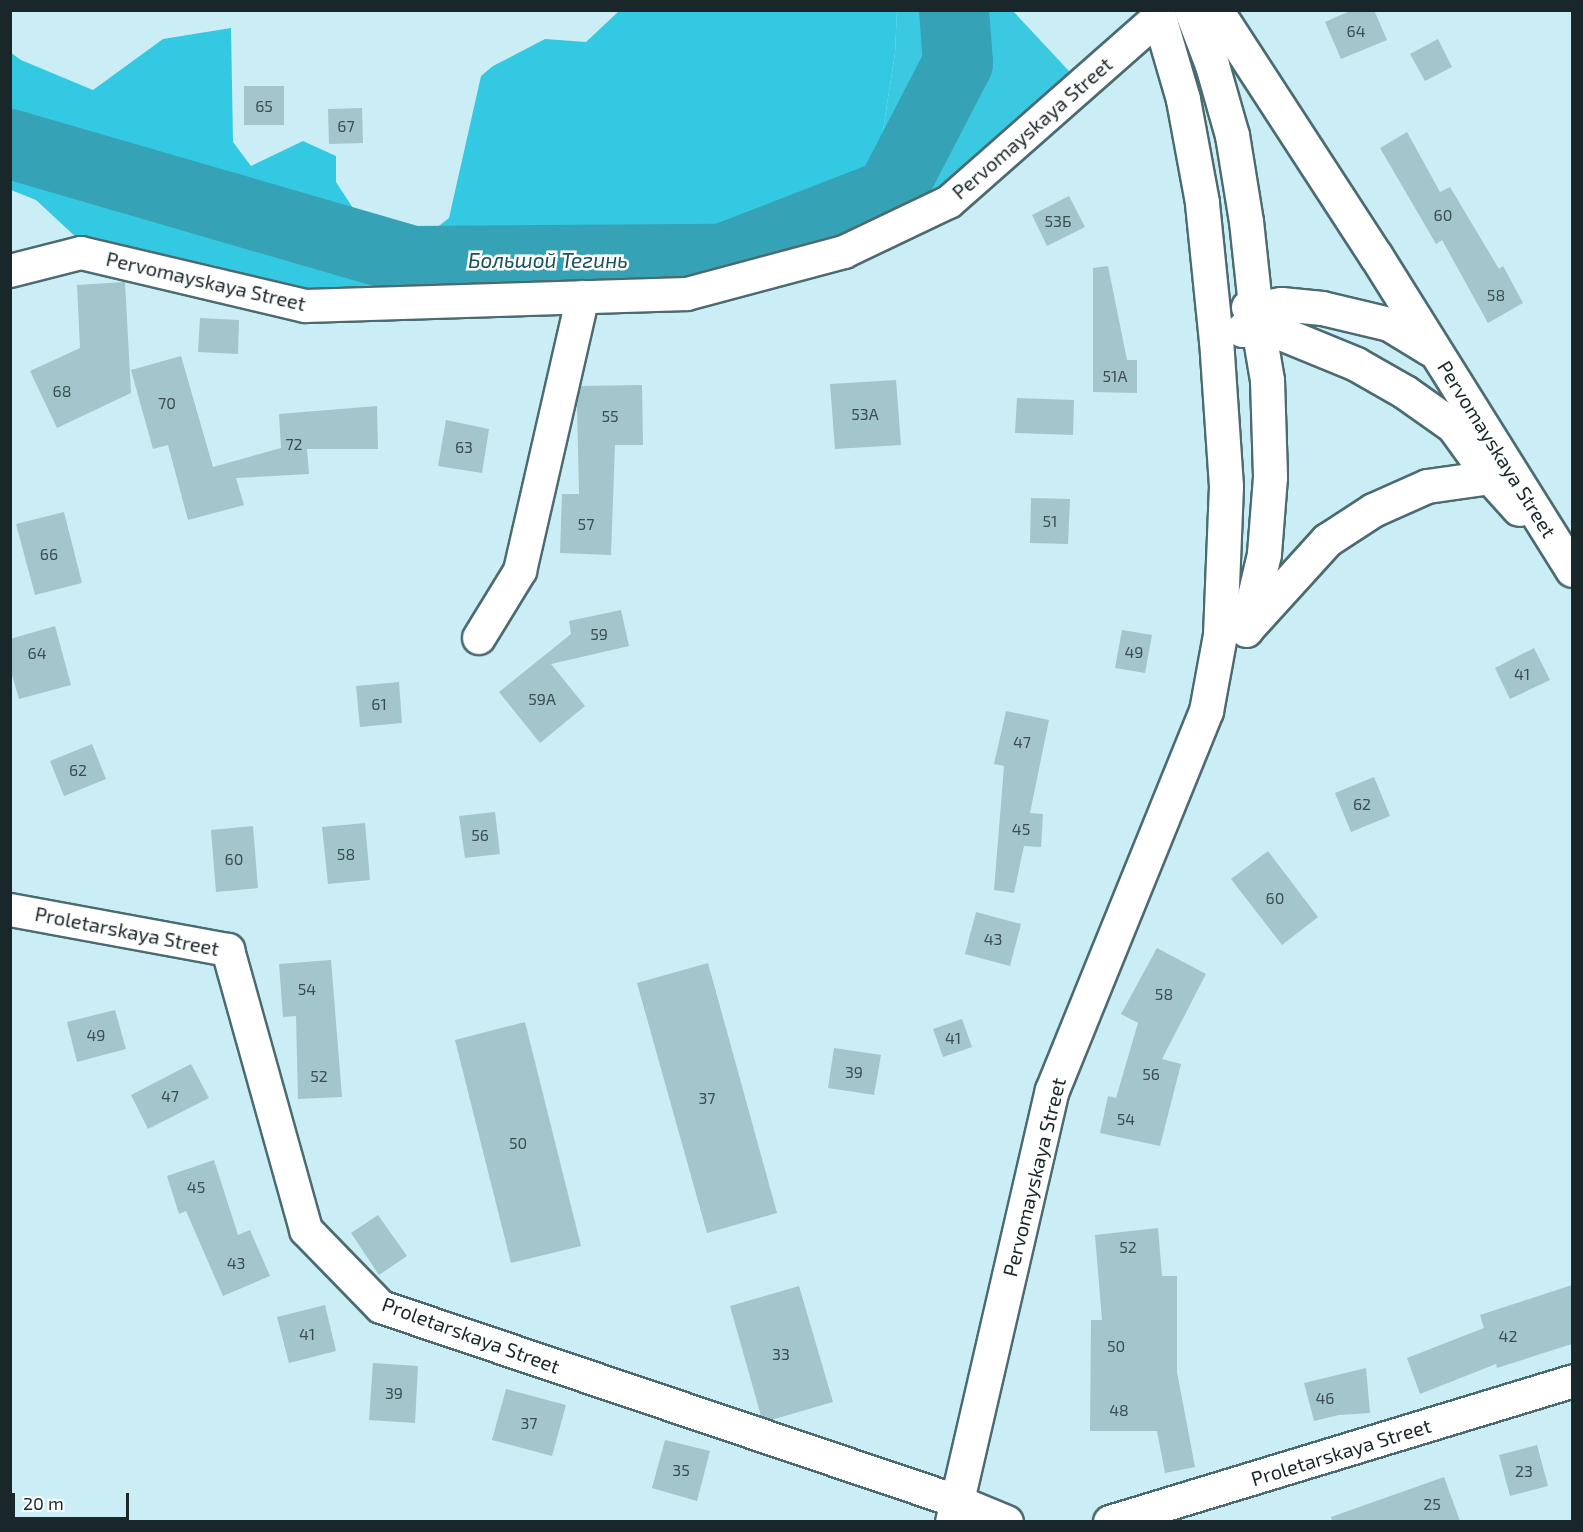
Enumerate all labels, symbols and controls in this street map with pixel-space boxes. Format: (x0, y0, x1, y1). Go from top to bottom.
house number: 64 (1347, 21, 1365, 41)
street label: Pervomayskaya Street (947, 52, 1117, 204)
house number: 65 (255, 96, 273, 116)
house number: 67 (337, 116, 355, 136)
house number: 60 (1434, 205, 1452, 225)
house number: 53Б (1044, 211, 1072, 231)
street label: Pervomayskaya Street (104, 246, 308, 316)
water label: Большой Тегинь (468, 247, 628, 273)
house number: 58 (1487, 285, 1505, 305)
street label: Pervomayskaya Street (1433, 356, 1561, 542)
house number: 51А (1103, 366, 1127, 386)
house number: 68 (53, 381, 71, 401)
house number: 70 (158, 393, 176, 413)
house number: 53А (851, 404, 879, 424)
house number: 55 (601, 406, 619, 426)
house number: 72 (285, 434, 303, 454)
house number: 63 (455, 437, 473, 457)
house number: 51 (1043, 511, 1057, 531)
house number: 57 (578, 514, 594, 534)
house number: 66 (40, 544, 58, 564)
house number: 59 (590, 624, 608, 644)
house number: 49 (1125, 642, 1143, 662)
house number: 64 (28, 643, 46, 663)
house number: 41 (1514, 664, 1530, 684)
house number: 59А (528, 689, 556, 709)
house number: 61 (371, 694, 387, 714)
house number: 47 (1013, 732, 1031, 752)
house number: 62 (69, 760, 87, 780)
house number: 62 (1353, 794, 1371, 814)
house number: 45 (1012, 819, 1030, 839)
house number: 56 (471, 825, 489, 845)
house number: 58 (337, 844, 355, 864)
house number: 60 (225, 849, 243, 869)
house number: 60 (1266, 888, 1284, 908)
street label: Proletarskaya Street (33, 901, 221, 961)
house number: 43 (984, 929, 1002, 949)
house number: 54 (298, 979, 316, 999)
house number: 58 (1155, 984, 1173, 1004)
house number: 49 (87, 1025, 105, 1045)
house number: 41 (945, 1028, 961, 1048)
house number: 39 (845, 1062, 863, 1082)
house number: 56 (1142, 1064, 1160, 1084)
house number: 52 (310, 1066, 328, 1086)
street label: Pervomayskaya Street (998, 1075, 1070, 1279)
house number: 47 (161, 1086, 179, 1106)
house number: 37 (698, 1088, 716, 1108)
house number: 54 (1117, 1109, 1135, 1129)
house number: 50 (509, 1133, 527, 1153)
house number: 45 (187, 1177, 205, 1197)
house number: 52 (1119, 1237, 1137, 1257)
house number: 43 (227, 1253, 245, 1273)
street label: Proletarskaya Street (379, 1292, 563, 1378)
house number: 41 (299, 1324, 315, 1344)
house number: 42 (1499, 1326, 1517, 1346)
house number: 50 (1107, 1336, 1125, 1356)
house number: 33 (772, 1344, 790, 1364)
house number: 39 (385, 1383, 403, 1403)
house number: 46 (1316, 1388, 1334, 1408)
house number: 48 (1109, 1400, 1129, 1420)
house number: 37 (520, 1413, 538, 1433)
street label: Proletarskaya Street (1248, 1413, 1434, 1491)
house number: 35 (672, 1460, 690, 1480)
house number: 23 (1515, 1461, 1533, 1481)
scale bar (15, 1481, 132, 1519)
text: 20 m (23, 1492, 64, 1514)
house number: 25 (1423, 1494, 1441, 1514)

